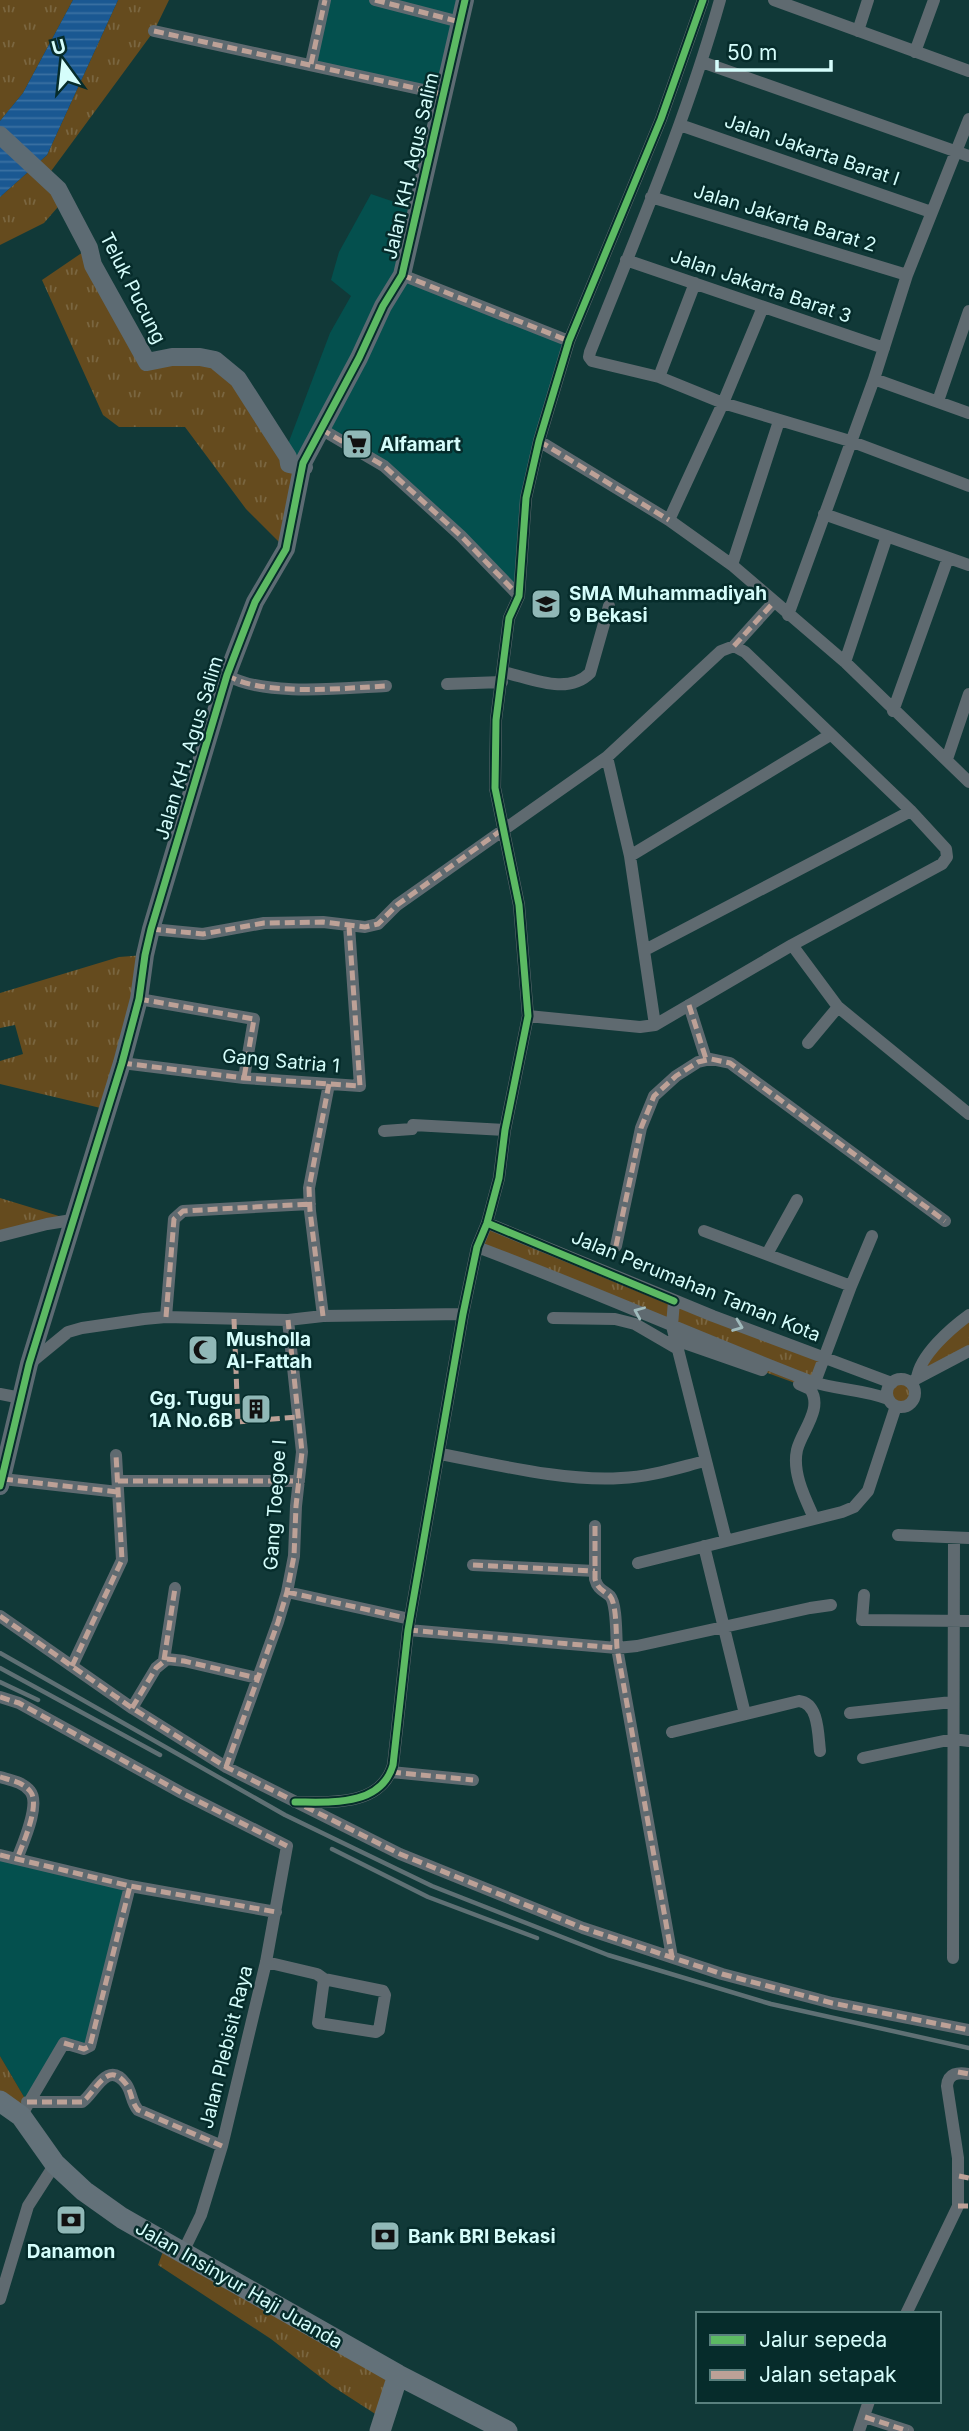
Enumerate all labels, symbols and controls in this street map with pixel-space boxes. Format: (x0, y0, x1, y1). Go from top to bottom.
north arrow (28, 28, 98, 98)
scale bar (717, 28, 831, 72)
text: U (49, 34, 68, 60)
text: 50 m (727, 40, 777, 65)
street label: Jalan KH. Agus Salim (378, 70, 444, 262)
street label: Jalan Jakarta Barat I (722, 109, 902, 191)
street label: Jalan Jakarta Barat 2 (691, 179, 879, 257)
street label: Teluk Pucung (95, 229, 171, 347)
street label: Jalan Jakarta Barat 3 (667, 244, 855, 328)
supermarket icon: Alfamart (340, 427, 374, 461)
place label: Alfamart (380, 433, 461, 456)
place label: SMA Muhammadiyah 9 Bekasi (569, 582, 767, 627)
school or university icon: SMA Muhammadiyah 9 Bekasi (529, 587, 563, 621)
street label: Jalan KH. Agus Salim (150, 653, 228, 843)
street label: Gang Satria 1 (221, 1044, 341, 1078)
street label: Jalan Perumahan Taman Kota (568, 1225, 824, 1347)
one-way arrow (634, 1307, 646, 1321)
one-way arrow (731, 1317, 743, 1331)
place label: Musholla Al-Fattah (226, 1328, 312, 1373)
mosque icon: Musholla Al-Fattah (186, 1333, 220, 1367)
place label: Gg. Tugu 1A No.6B (149, 1387, 233, 1432)
building icon: Gg. Tugu 1A No.6B (239, 1392, 273, 1426)
street label: Gang Toegoe I (259, 1439, 291, 1571)
street label: Jalan Plebisit Raya (195, 1963, 257, 2131)
bank icon: Danamon (54, 2203, 88, 2237)
street label: Jalan Insinyur Haji Juanda (131, 2216, 347, 2354)
bank icon: Bank BRI Bekasi (368, 2219, 402, 2253)
place label: Bank BRI Bekasi (408, 2225, 556, 2248)
place label: Danamon (27, 2240, 115, 2263)
legend (696, 2312, 941, 2403)
text: Jalur sepeda (759, 2327, 887, 2352)
text: Jalan setapak (759, 2362, 897, 2387)

